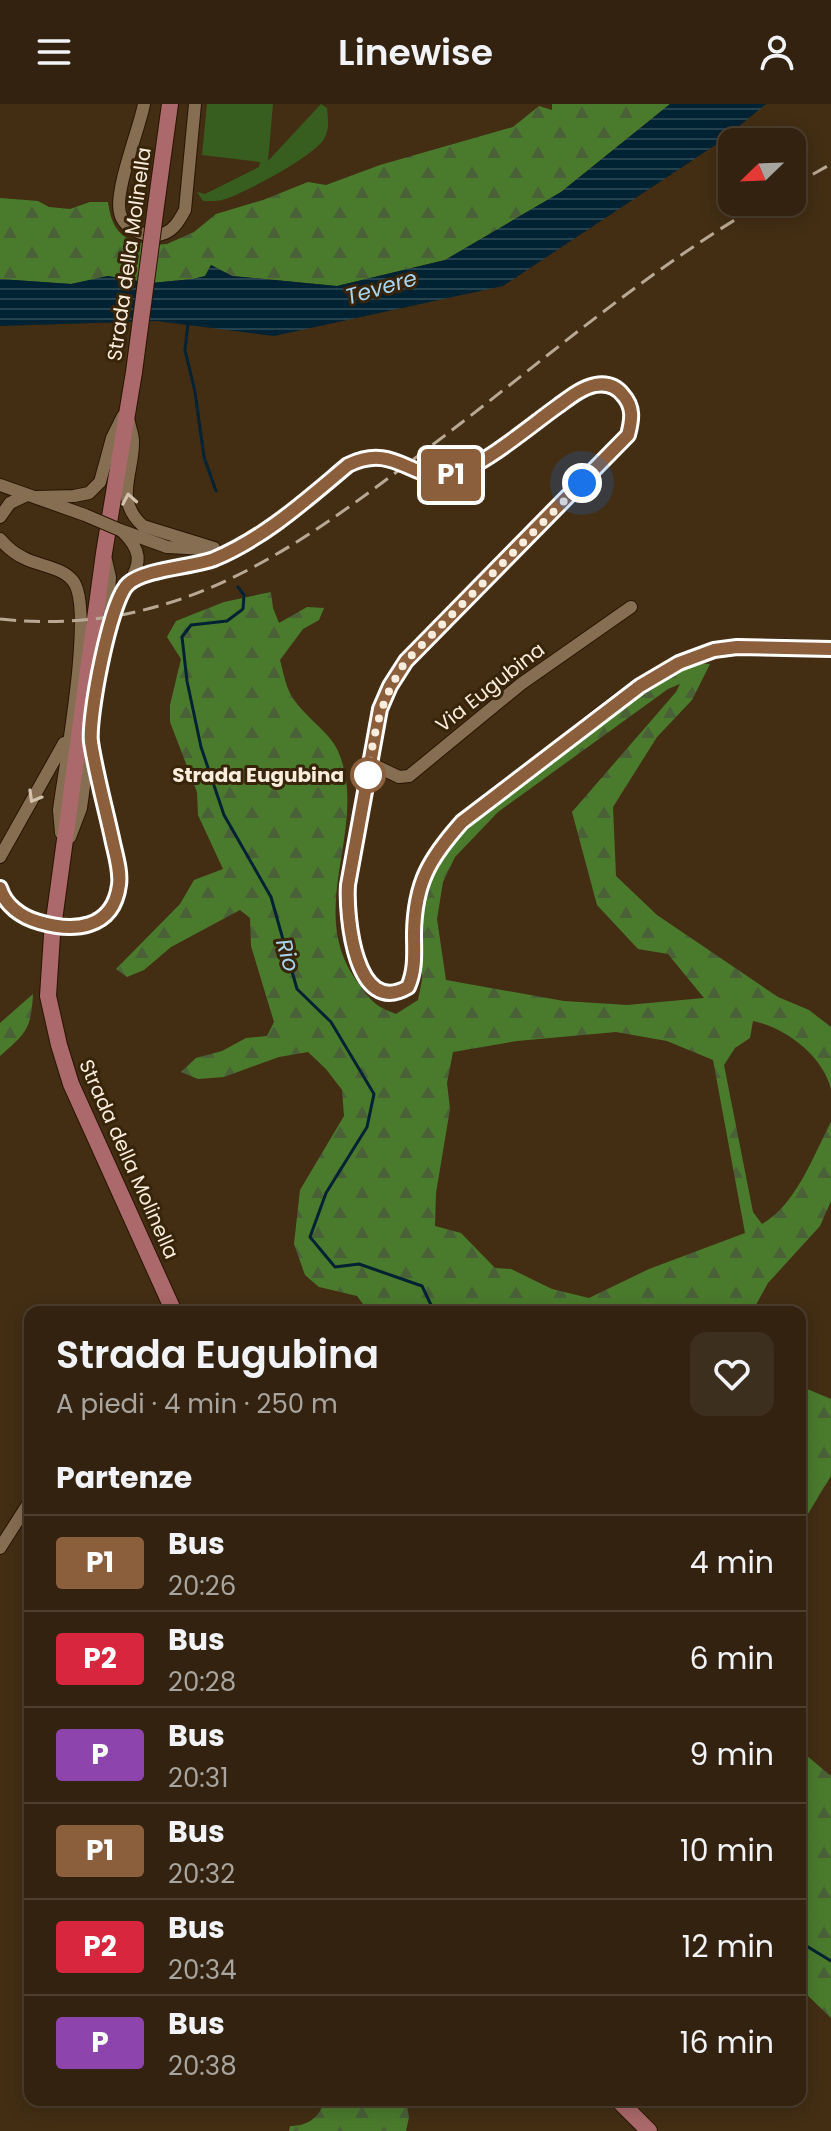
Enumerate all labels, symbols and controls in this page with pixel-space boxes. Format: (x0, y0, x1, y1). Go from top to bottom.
text: Linewise (338, 27, 493, 78)
icon: menu (32, 30, 76, 74)
icon: person (755, 30, 799, 74)
north arrow (718, 128, 806, 216)
map controls (718, 128, 806, 216)
street label: Strada della Molinella (100, 145, 158, 363)
water label: Tevere (342, 262, 421, 312)
line badge: P1 (415, 449, 487, 501)
text: P1 (437, 455, 465, 494)
your location (562, 463, 602, 503)
one-way arrow (122, 492, 139, 506)
street label: Via Eugubina (430, 636, 550, 738)
marker: Strada Eugubina (351, 758, 385, 792)
place label: Strada Eugubina (172, 761, 344, 789)
one-way arrow (28, 788, 44, 803)
water label: Rio (268, 935, 307, 975)
street label: Strada della Molinella (72, 1055, 186, 1263)
text: Strada Eugubina (56, 1328, 379, 1381)
button: heart (690, 1332, 774, 1416)
text: A piedi · 4 min · 250 m (56, 1386, 338, 1422)
text: Partenze (56, 1456, 192, 1499)
text: Bus (168, 1522, 225, 1565)
text: 4 min (690, 1541, 774, 1584)
text: P1 (86, 1543, 114, 1582)
text: 20:26 (168, 1568, 236, 1604)
text: Bus (168, 1618, 225, 1661)
text: 6 min (689, 1637, 774, 1680)
text: P2 (83, 1639, 117, 1678)
text: 20:28 (168, 1664, 236, 1700)
text: Bus (168, 1714, 225, 1757)
text: 9 min (690, 1733, 774, 1776)
text: P (91, 1735, 109, 1774)
text: 20:31 (168, 1760, 228, 1796)
text: Bus (168, 1810, 225, 1853)
text: 10 min (680, 1829, 774, 1872)
text: P1 (86, 1831, 114, 1870)
text: 20:32 (168, 1856, 235, 1892)
text: Bus (168, 1906, 225, 1949)
text: 12 min (682, 1925, 774, 1968)
text: P2 (83, 1927, 117, 1966)
text: 20:34 (168, 1952, 236, 1988)
text: Bus (168, 2002, 225, 2045)
text: 16 min (680, 2021, 774, 2064)
text: P (91, 2023, 109, 2062)
text: 20:38 (168, 2048, 237, 2084)

